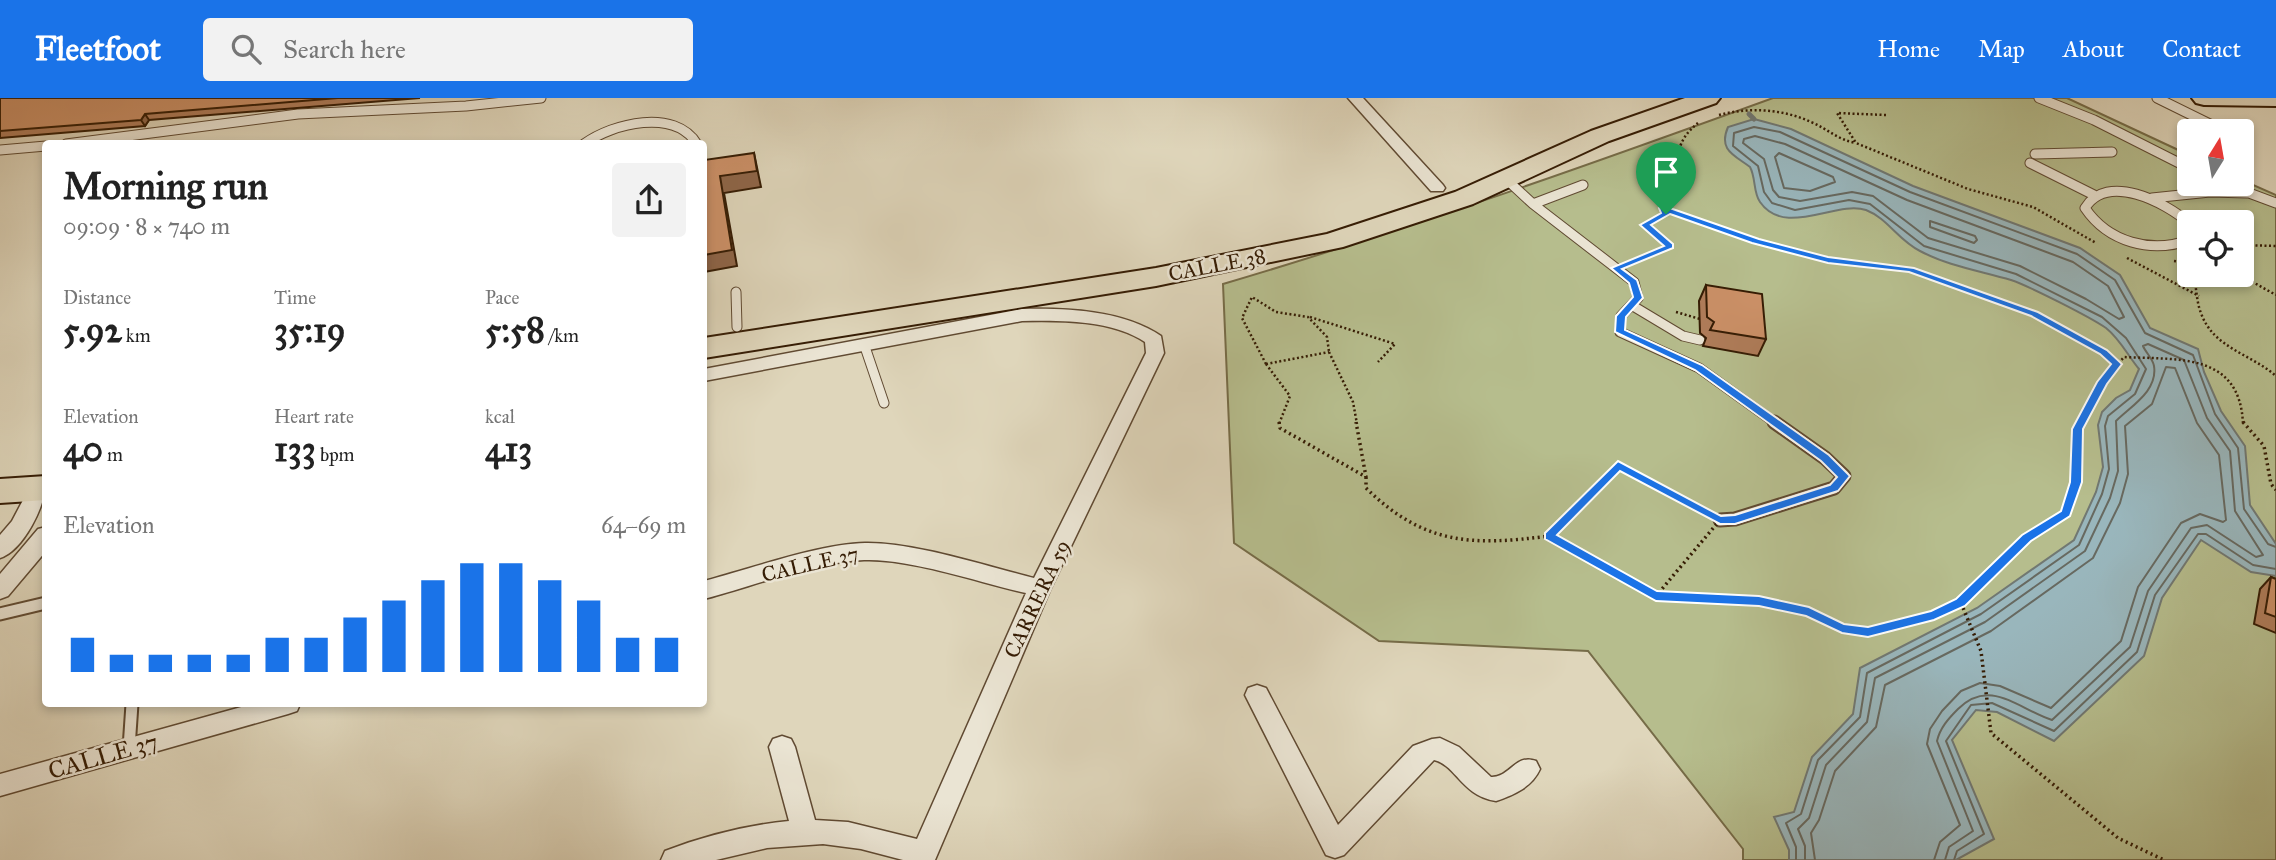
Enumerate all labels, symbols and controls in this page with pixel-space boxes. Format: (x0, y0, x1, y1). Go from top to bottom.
search box (203, 18, 693, 81)
text: Fleetfoot (35, 29, 161, 69)
icon: search (227, 30, 265, 68)
text: Search here (283, 33, 406, 65)
text: Home (1877, 34, 1940, 64)
text: Map (1978, 34, 2025, 64)
text: About (2063, 34, 2124, 64)
text: Contact (2162, 34, 2241, 64)
north arrow (2177, 119, 2254, 196)
map controls (2177, 119, 2254, 287)
pin (1636, 142, 1696, 214)
icon: arrive (1647, 153, 1685, 191)
text: Morning run (63, 163, 268, 209)
button: share (612, 163, 686, 237)
button: locate (2177, 210, 2254, 287)
text: 09:09 · 8 × 740 m (63, 212, 230, 240)
street label: CALLE 38 (1166, 243, 1268, 287)
text: Distance (63, 286, 131, 309)
text: Time (274, 286, 316, 309)
text: Pace (485, 286, 519, 309)
text: 5.92 (63, 309, 122, 352)
text: 35:19 (274, 309, 345, 352)
text: 5:58 (485, 309, 545, 352)
text: km (122, 324, 151, 347)
text: /km (545, 324, 579, 347)
text: Elevation (63, 405, 138, 428)
text: Heart rate (274, 405, 354, 428)
text: kcal (485, 405, 515, 428)
text: 40 (63, 428, 103, 471)
text: 133 (274, 428, 316, 471)
text: 413 (485, 428, 532, 471)
text: m (103, 443, 123, 466)
text: bpm (316, 443, 355, 466)
text: Elevation (63, 511, 154, 539)
text: 64–69 m (601, 511, 686, 539)
street label: CARRERA 59 (998, 536, 1076, 662)
street label: CALLE 37 (759, 540, 861, 588)
street label: CALLE 37 (45, 726, 161, 786)

